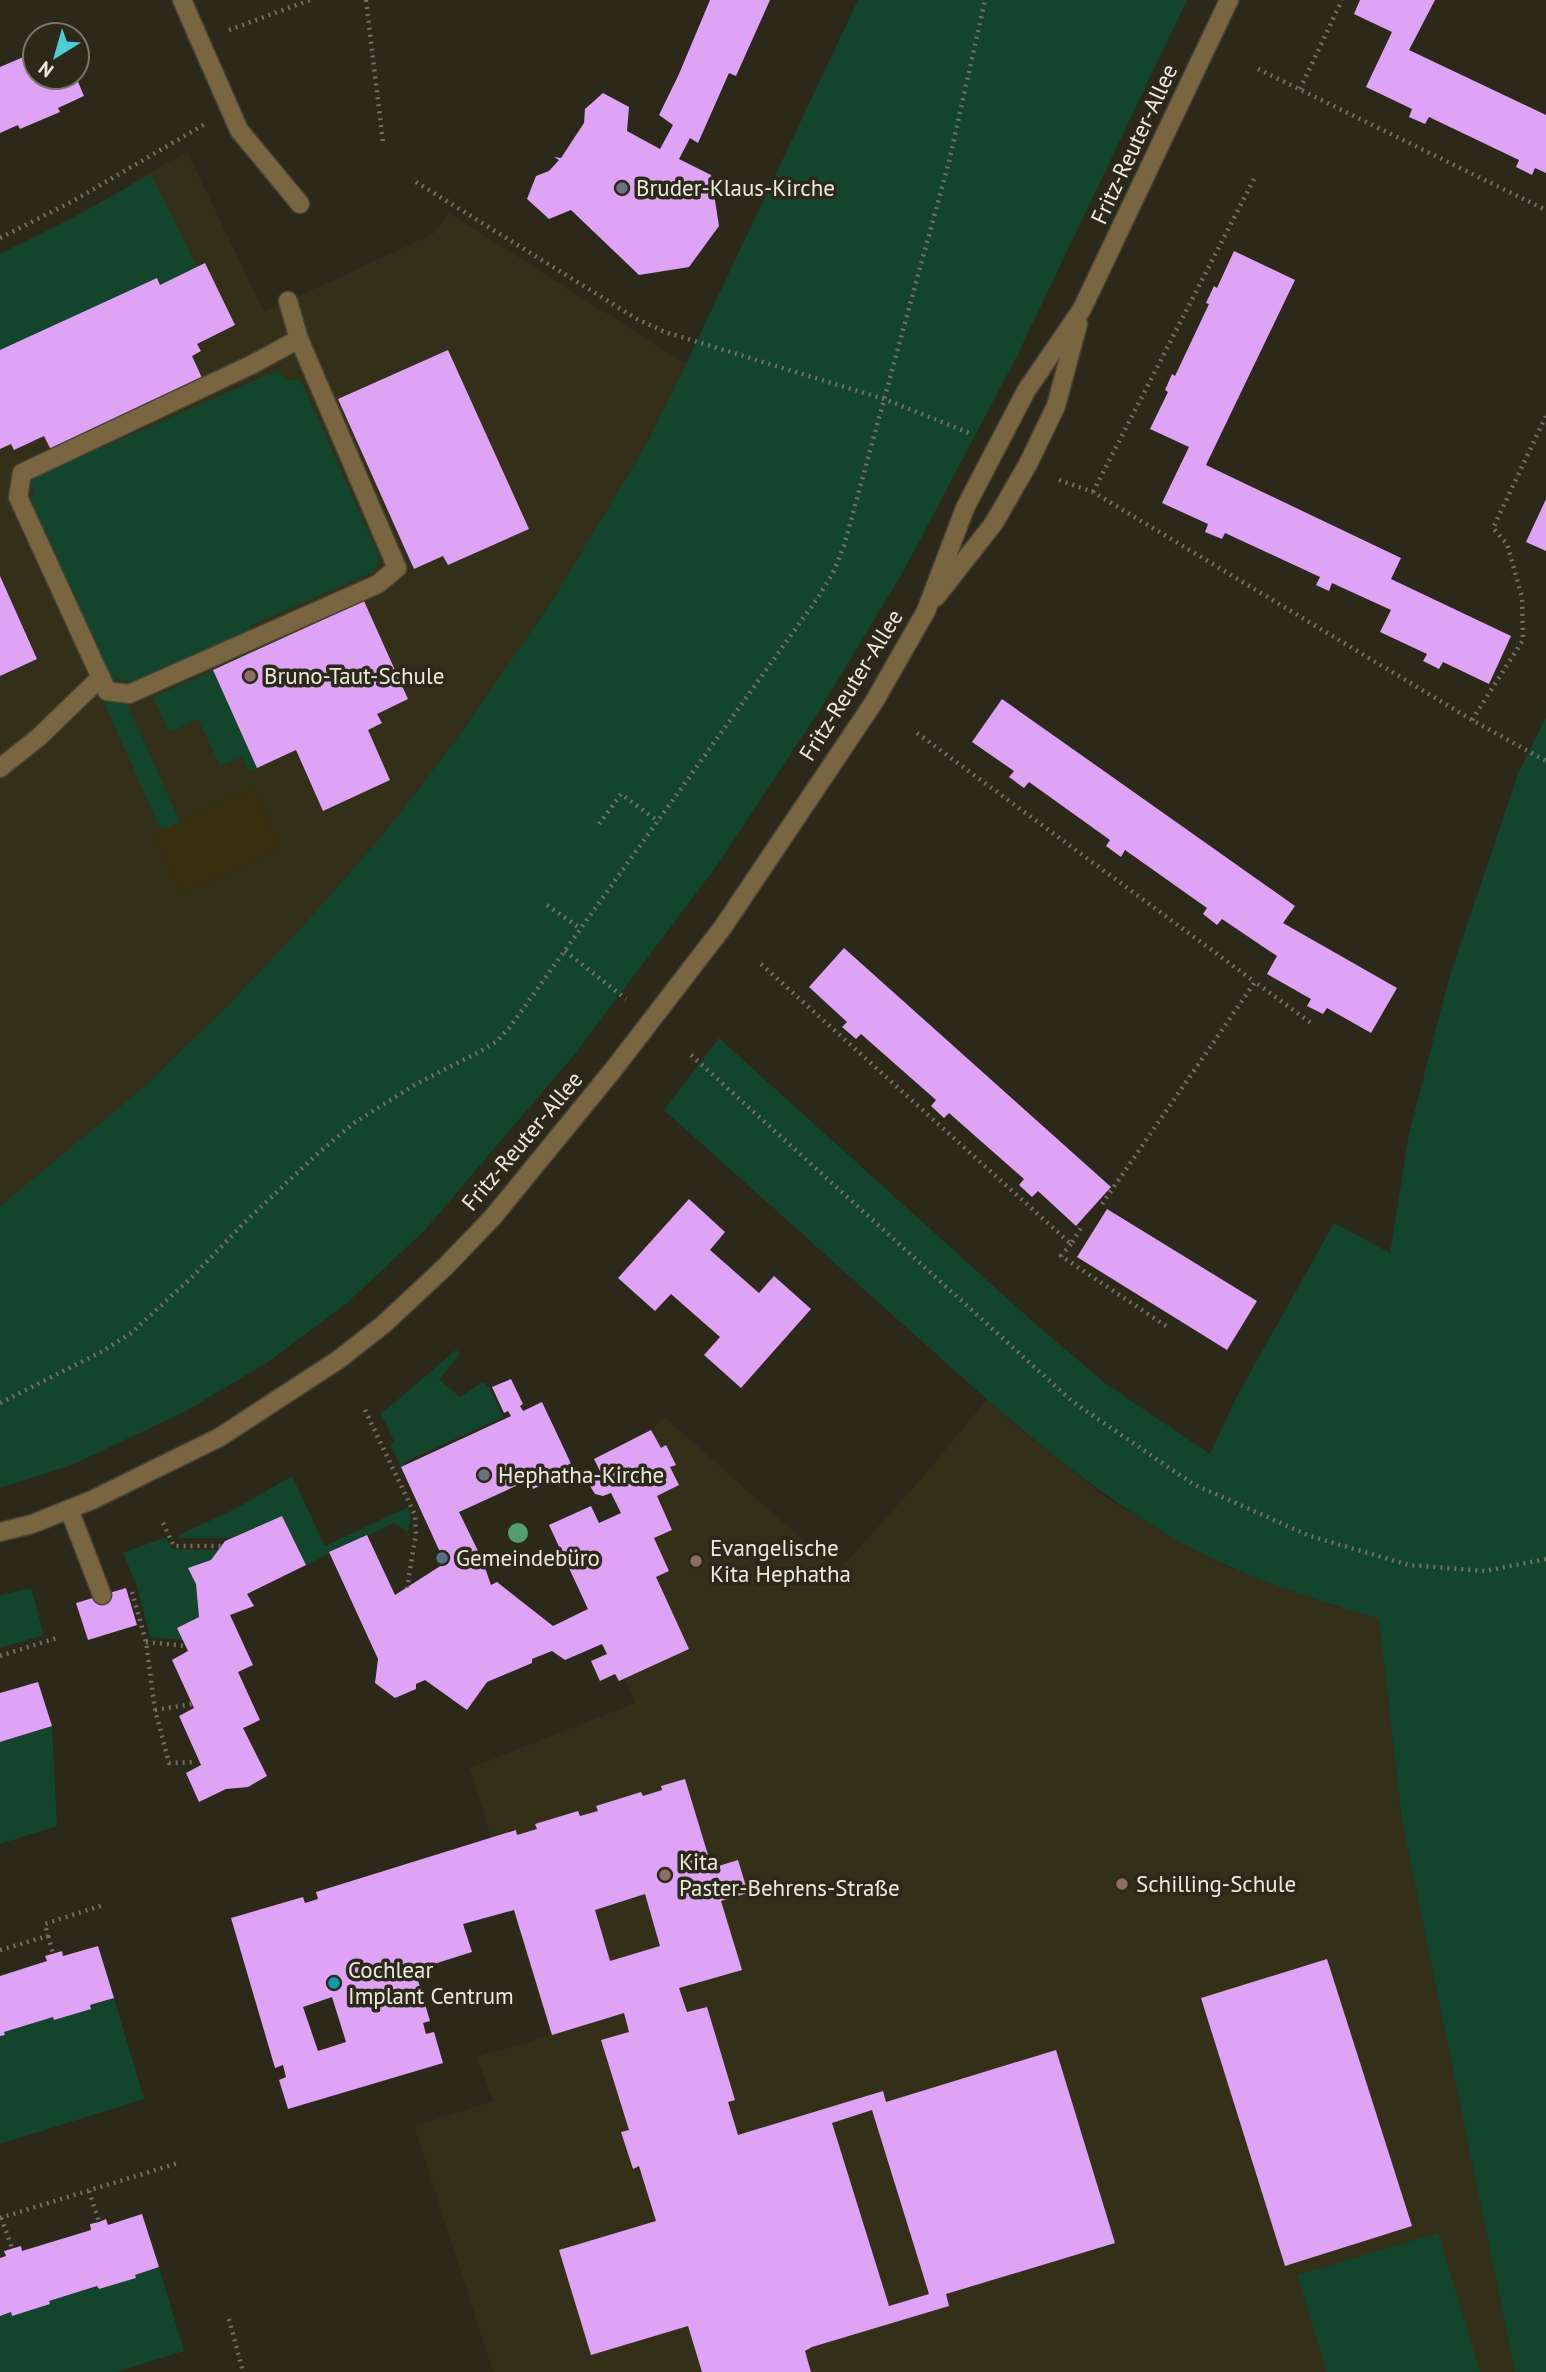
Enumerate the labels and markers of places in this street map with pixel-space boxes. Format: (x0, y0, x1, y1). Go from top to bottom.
place label: Bruder-Klaus-Kirche (636, 173, 835, 202)
marker: Bruder-Klaus-Kirche (614, 180, 630, 196)
place label: Bruno-Taut-Schule (264, 661, 444, 690)
marker: Bruno-Taut-Schule (242, 668, 258, 684)
place label: Hephatha-Kirche (498, 1460, 664, 1489)
marker: Hephatha-Kirche (476, 1467, 492, 1483)
place label: Evangelische Kita Hephatha (710, 1533, 851, 1588)
place label: Gemeindebüro (456, 1543, 600, 1572)
marker: Gemeindebüro (434, 1550, 450, 1566)
marker: Evangelische Kita Hephatha (688, 1553, 704, 1569)
place label: Kita Paster-Behrens-Straße (679, 1847, 900, 1902)
marker: Kita Paster-Behrens-Straße (657, 1867, 673, 1883)
place label: Schilling-Schule (1136, 1869, 1296, 1898)
marker: Schilling-Schule (1114, 1876, 1130, 1892)
place label: Cochlear Implant Centrum (348, 1955, 514, 2010)
marker: Cochlear Implant Centrum (326, 1975, 342, 1991)

